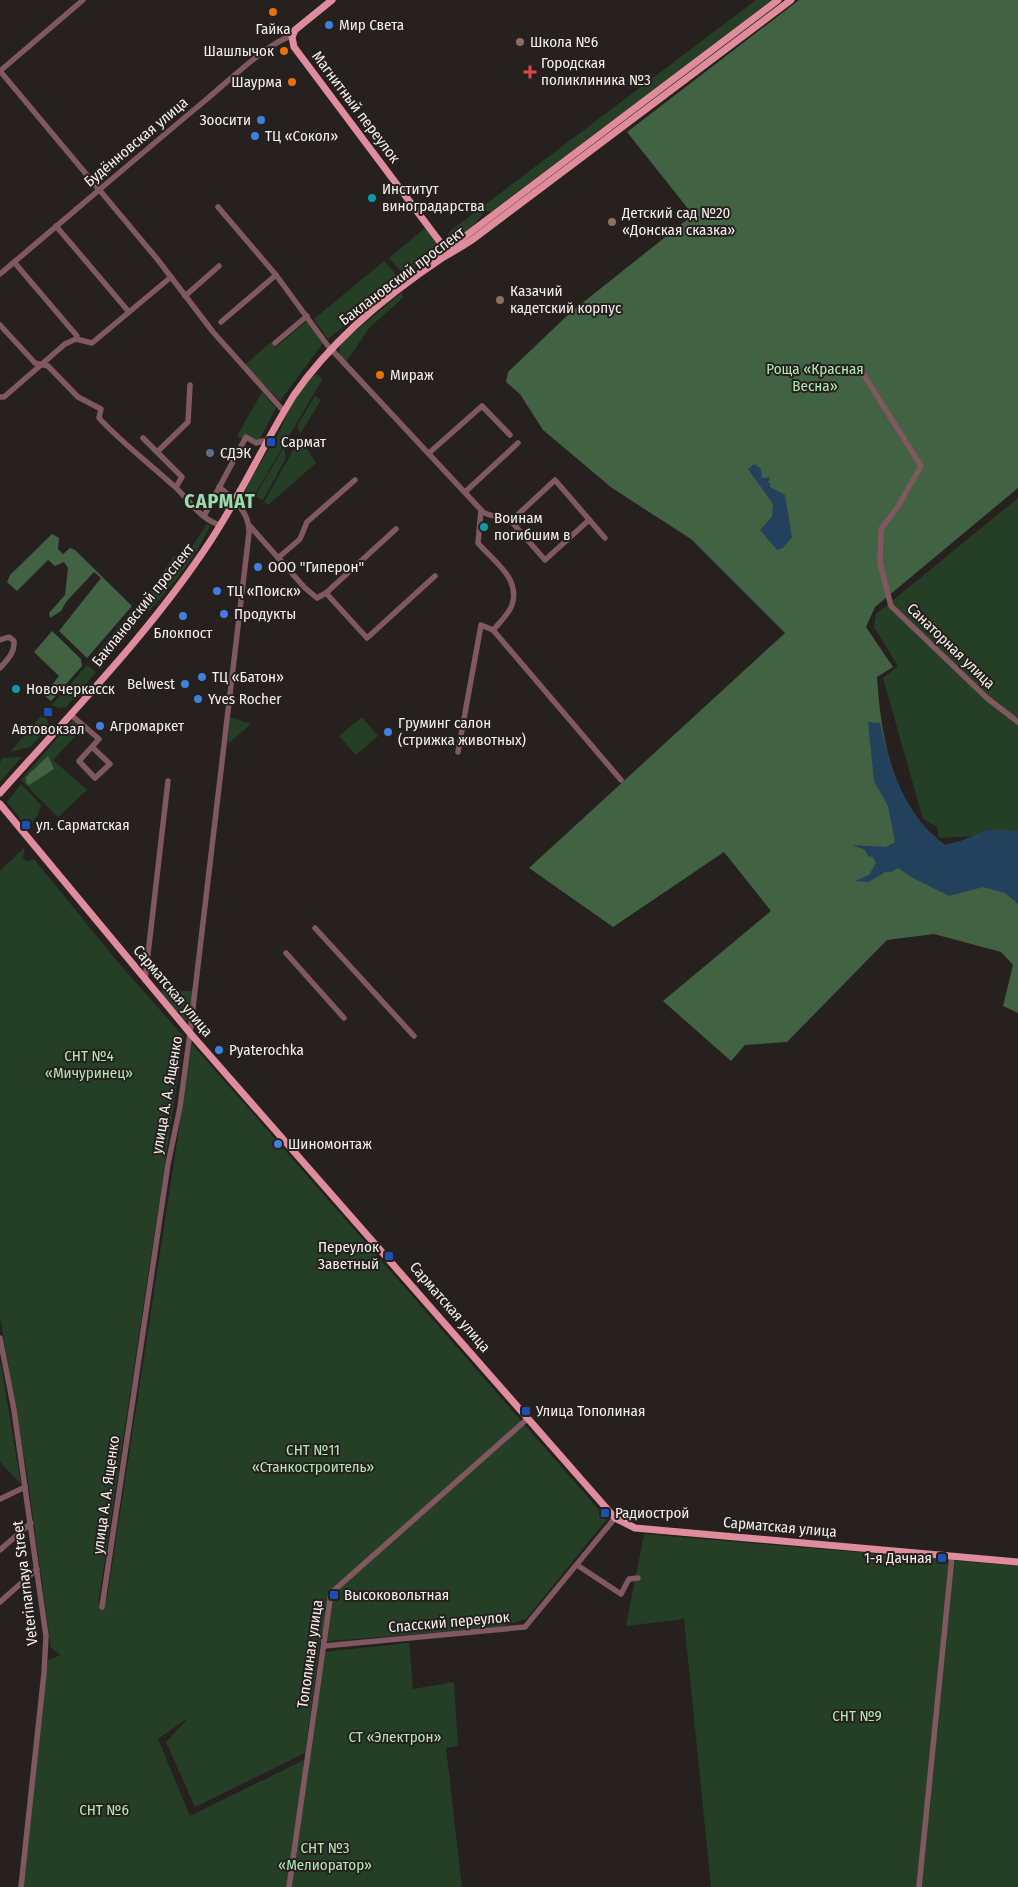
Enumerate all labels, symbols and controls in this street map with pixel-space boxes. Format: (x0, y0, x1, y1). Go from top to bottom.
marker: Гайка (267, 6, 279, 18)
place label: Мир Света (339, 16, 404, 34)
marker: Мир Света (323, 19, 335, 31)
place label: Гайка (256, 20, 290, 38)
place label: Школа №6 (530, 33, 598, 51)
marker: Школа №6 (514, 36, 526, 48)
place label: Шашлычок (204, 42, 274, 60)
marker: Шашлычок (278, 45, 290, 57)
street label: Магнитный переулок (308, 48, 404, 166)
place label: Городская поликлиника №3 (541, 54, 651, 89)
marker: Городская поликлиника №3 (523, 65, 537, 79)
place label: Шаурма (231, 73, 282, 91)
marker: Шаурма (286, 76, 298, 88)
street label: Будённовская улица (81, 93, 191, 191)
place label: Зоосити (199, 111, 251, 129)
marker: Зоосити (255, 114, 267, 126)
place label: ТЦ «Сокол» (265, 127, 338, 145)
marker: ТЦ «Сокол» (249, 130, 261, 142)
place label: Институт виноградарства (382, 180, 485, 215)
marker: Институт виноградарства (366, 192, 378, 204)
place label: Детский сад №20 «Донская сказка» (621, 204, 735, 239)
marker: Детский сад №20 «Донская сказка» (606, 216, 618, 228)
street label: Баклановский проспект (336, 222, 469, 329)
place label: Казачий кадетский корпус (510, 282, 622, 317)
marker: Казачий кадетский корпус (494, 294, 506, 306)
park label: Роща «Красная Весна» (766, 360, 864, 395)
place label: Мираж (390, 366, 434, 384)
marker: Мираж (374, 369, 386, 381)
place label: Сармат (281, 433, 327, 451)
marker: Сармат (265, 436, 277, 448)
place label: СДЭК (220, 444, 251, 462)
marker: СДЭК (204, 447, 216, 459)
district label: САРМАТ (184, 489, 256, 513)
place label: Воинам погибшим в (494, 509, 570, 544)
marker: Воинам погибшим в (478, 521, 490, 533)
street label: Баклановский проспект (88, 539, 199, 670)
place label: ООО "Гиперон" (268, 558, 364, 576)
marker: ООО "Гиперон" (252, 561, 264, 573)
place label: ТЦ «Поиск» (227, 582, 301, 600)
marker: ТЦ «Поиск» (211, 585, 223, 597)
street label: Санаторная улица (903, 599, 999, 693)
place label: Продукты (234, 605, 296, 623)
marker: Продукты (218, 608, 230, 620)
marker: Блокпост (177, 610, 189, 622)
place label: Блокпост (154, 624, 213, 642)
place label: ТЦ «Батон» (212, 668, 284, 686)
marker: ТЦ «Батон» (196, 671, 208, 683)
place label: Belwest (127, 675, 175, 693)
marker: Belwest (179, 678, 191, 690)
place label: Новочеркасск (26, 680, 115, 698)
marker: Новочеркасск (10, 683, 22, 695)
place label: Yves Rocher (208, 690, 282, 708)
marker: Yves Rocher (192, 693, 204, 705)
marker: Автовокзал (42, 706, 54, 718)
place label: Груминг салон (стрижка животных) (398, 714, 526, 749)
place label: Агромаркет (110, 717, 185, 735)
place label: Автовокзал (12, 720, 84, 738)
marker: Агромаркет (94, 720, 106, 732)
marker: Груминг салон (стрижка животных) (382, 726, 394, 738)
place label: ул. Сарматская (36, 816, 130, 834)
marker: ул. Сарматская (20, 819, 32, 831)
street label: Сарматская улица (130, 942, 216, 1040)
street label: улица А. А. Ященко (148, 1035, 186, 1155)
place label: Pyaterochka (229, 1041, 304, 1059)
marker: Pyaterochka (213, 1044, 225, 1056)
park label: СНТ №4 «Мичуринец» (45, 1047, 133, 1082)
place label: Шиномонтаж (288, 1135, 372, 1153)
marker: Шиномонтаж (272, 1138, 284, 1150)
place label: Переулок Заветный (318, 1238, 379, 1273)
marker: Переулок Заветный (383, 1250, 395, 1262)
street label: Сарматская улица (406, 1258, 494, 1356)
place label: Улица Тополиная (535, 1402, 645, 1420)
marker: Улица Тополиная (520, 1405, 532, 1417)
street label: улица А. А. Ященко (89, 1434, 123, 1555)
park label: СНТ №11 «Станкостроитель» (252, 1441, 374, 1476)
place label: Радиострой (615, 1504, 689, 1522)
marker: Радиострой (599, 1507, 611, 1519)
street label: Сарматская улица (723, 1513, 837, 1541)
street label: Veterinarnaya Street (8, 1520, 42, 1646)
place label: 1-я Дачная (864, 1549, 932, 1567)
marker: 1-я Дачная (936, 1552, 948, 1564)
place label: Высоковольтная (344, 1586, 449, 1604)
marker: Высоковольтная (328, 1589, 340, 1601)
street label: Тополиная улица (293, 1599, 327, 1709)
street label: Спасский переулок (388, 1608, 510, 1636)
park label: СНТ №9 (832, 1707, 882, 1725)
park label: СТ «Электрон» (348, 1728, 442, 1746)
park label: СНТ №6 (79, 1801, 129, 1819)
park label: СНТ №3 «Мелиоратор» (278, 1839, 372, 1874)

